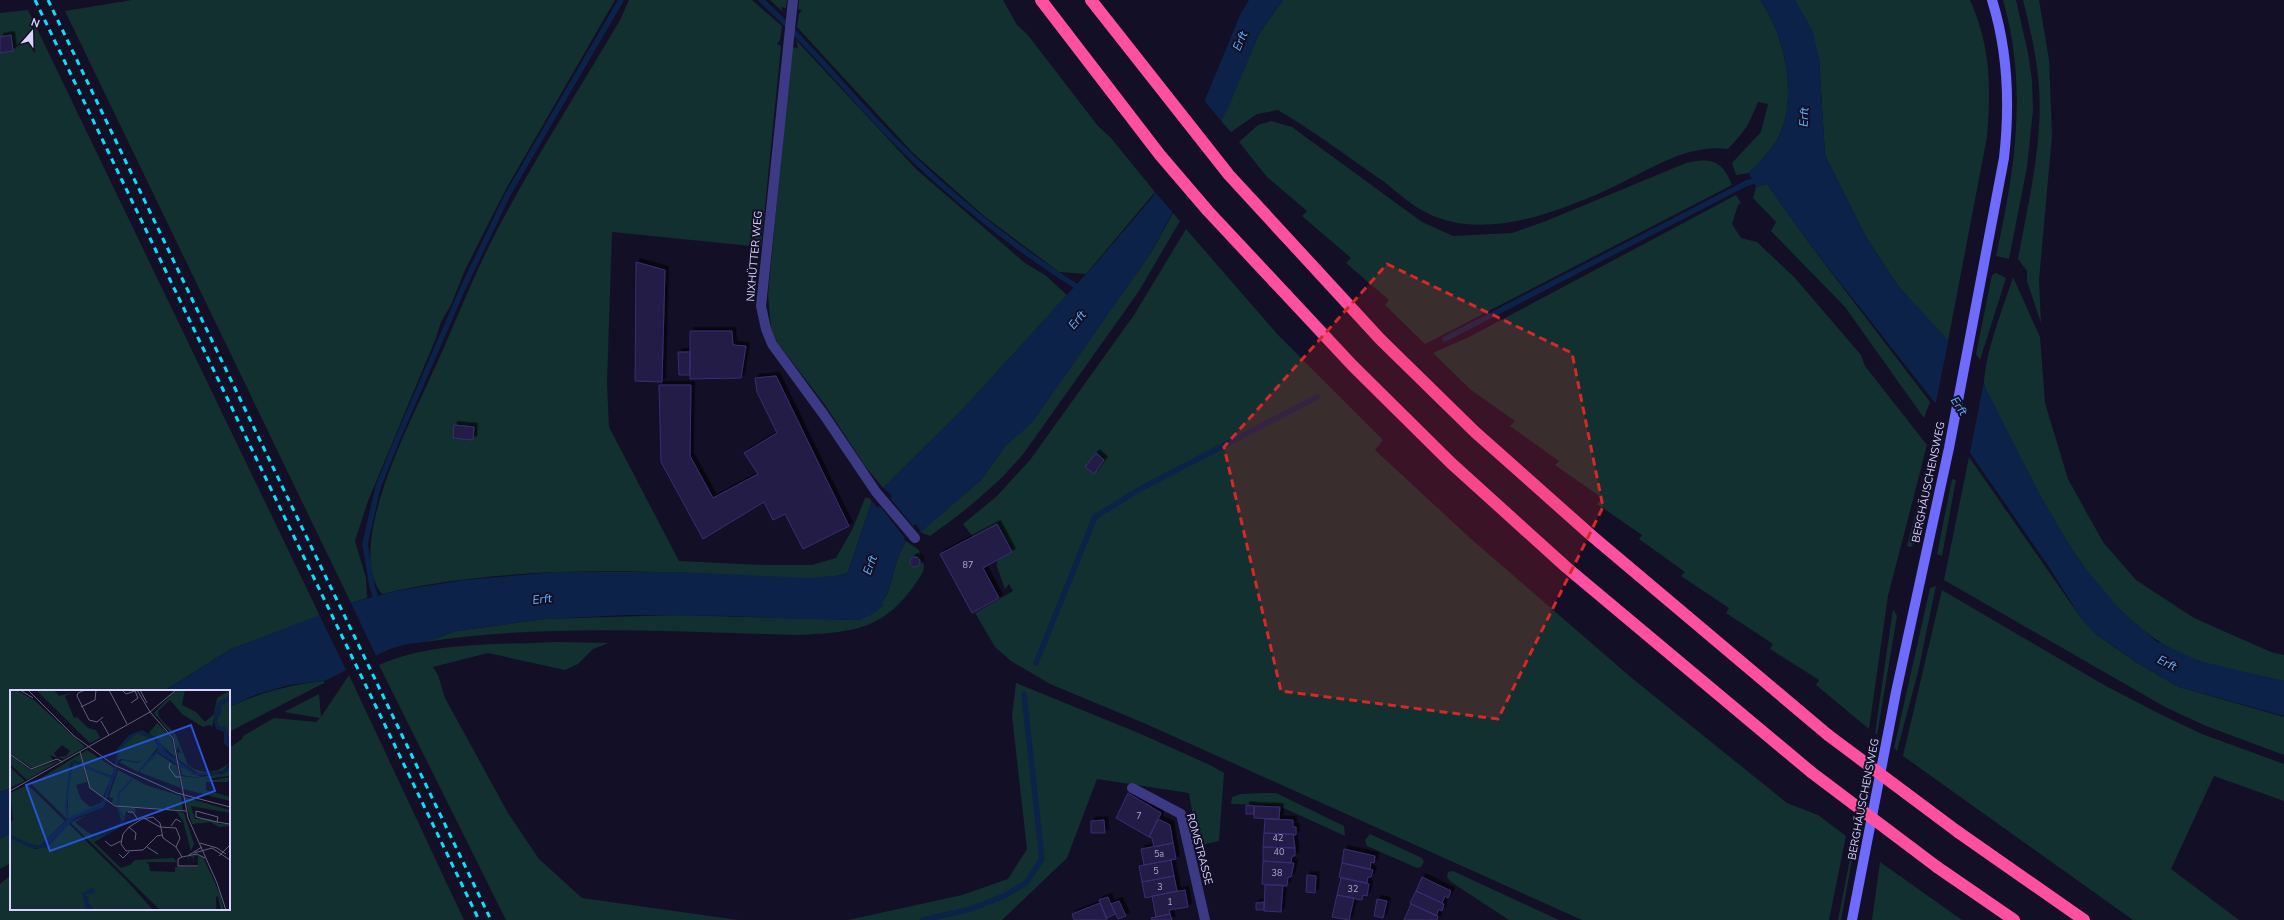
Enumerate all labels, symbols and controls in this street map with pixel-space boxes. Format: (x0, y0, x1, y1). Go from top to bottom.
north arrow (12, 12, 52, 52)
text: N (29, 15, 42, 32)
water label: Erft (1229, 28, 1252, 53)
water label: Erft (1795, 106, 1813, 127)
street label: NIXHÜTTER WEG (743, 210, 766, 302)
water label: Erft (1065, 307, 1090, 333)
water label: Erft (1947, 393, 1971, 419)
street label: BERGHÄUSCHENSWEG (1908, 420, 1949, 544)
water label: Erft (859, 552, 881, 577)
house number: 87 (963, 559, 973, 571)
water label: Erft (531, 590, 553, 608)
water label: Erft (2155, 652, 2180, 675)
inset map (10, 690, 230, 910)
street label: BERGHÄUSCHENSWEG (1844, 737, 1883, 861)
house number: 7 (1136, 810, 1142, 822)
street label: ROMSTRASSE (1183, 812, 1216, 887)
house number: 42 (1273, 832, 1283, 844)
house number: 40 (1274, 846, 1284, 858)
house number: 5a (1154, 848, 1164, 860)
house number: 5 (1153, 865, 1159, 877)
house number: 38 (1272, 867, 1282, 879)
house number: 3 (1157, 881, 1163, 893)
house number: 32 (1348, 883, 1358, 895)
house number: 1 (1167, 896, 1173, 908)

